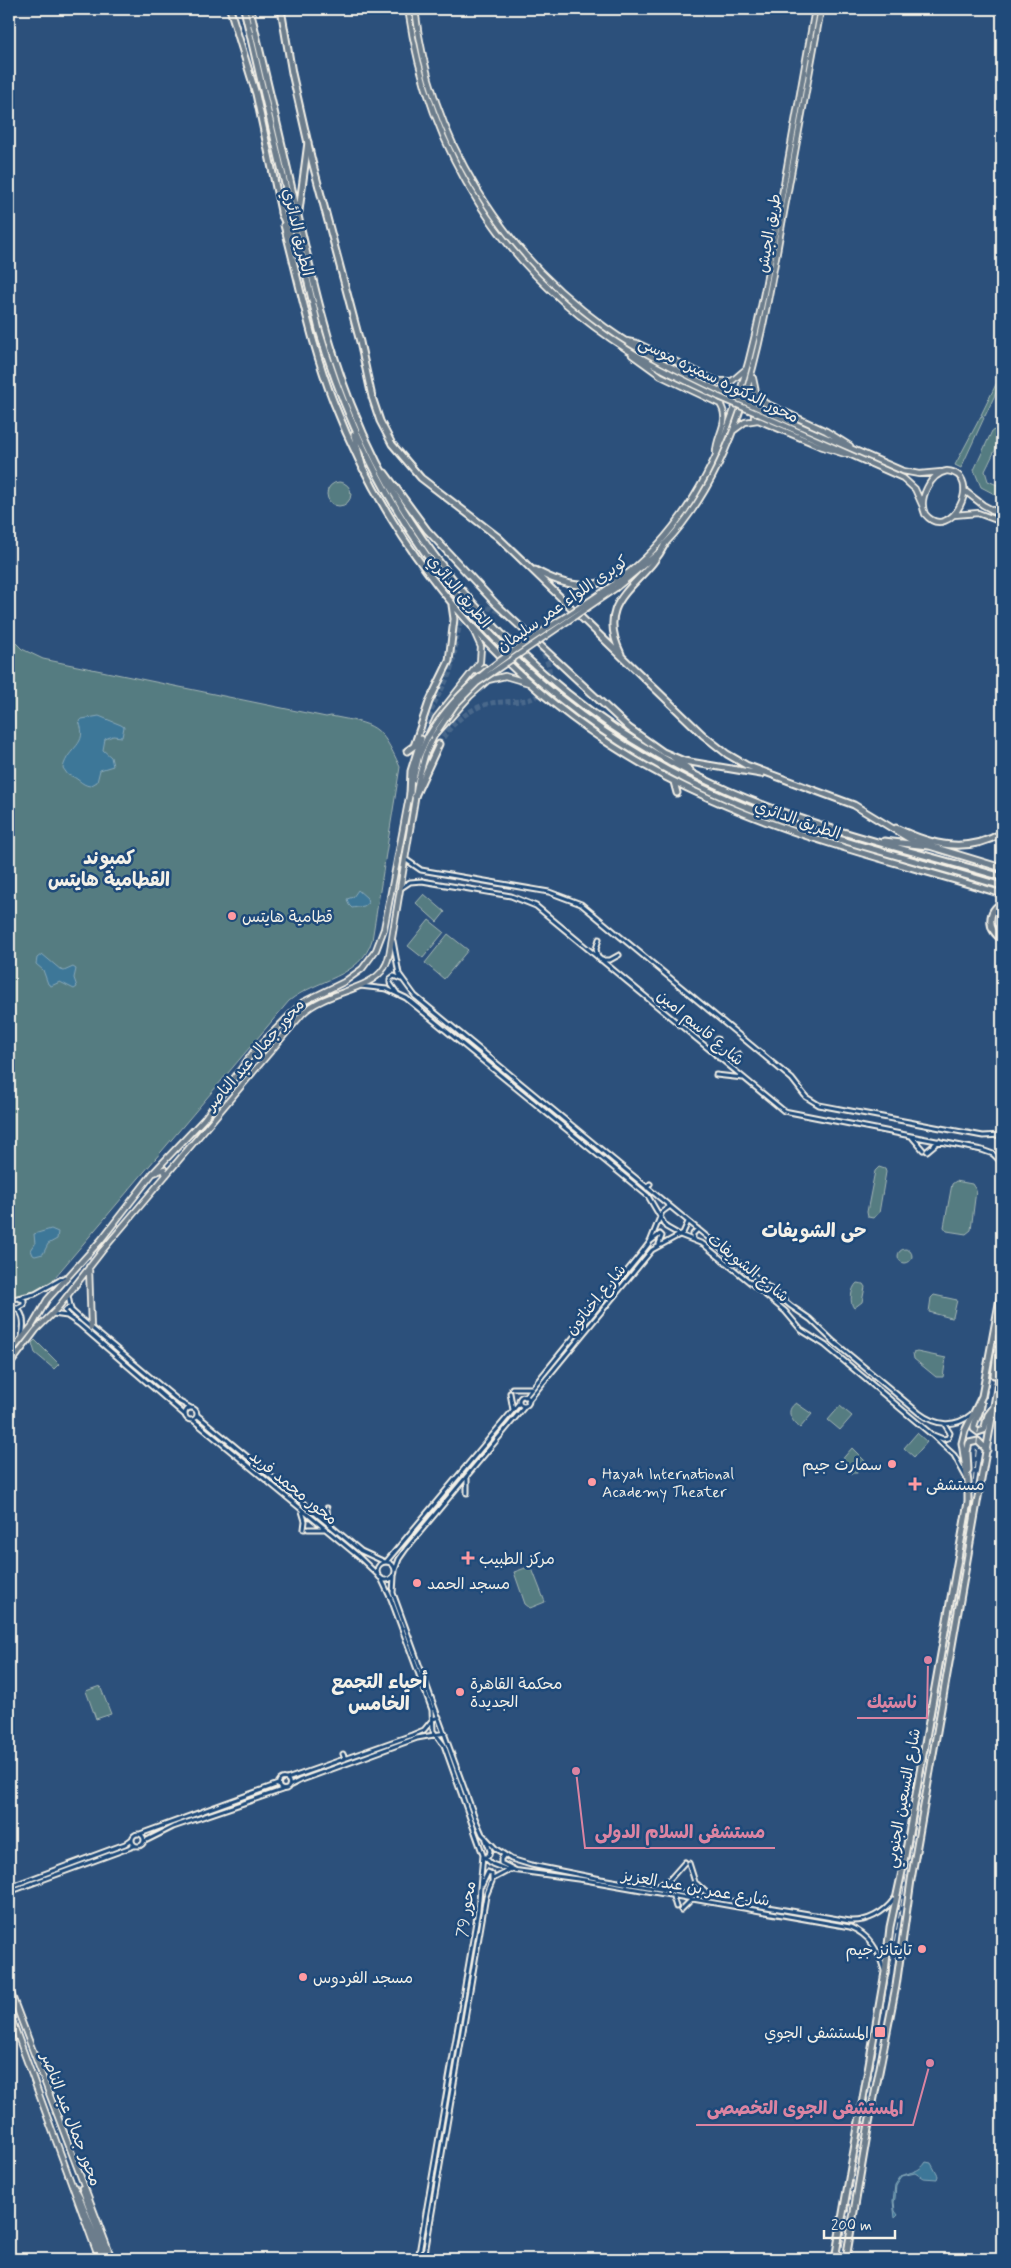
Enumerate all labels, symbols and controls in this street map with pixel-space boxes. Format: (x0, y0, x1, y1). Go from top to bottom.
street label: الطريق الدائري (277, 186, 318, 278)
street label: طريق الجيش (752, 192, 787, 274)
street label: محور الدكتوره سميره موسى (635, 332, 802, 428)
street label: الطريق الدائري (422, 551, 496, 633)
street label: كوبرى اللواء عمر سليمان (493, 551, 633, 657)
street label: الطريق الدائري (752, 796, 843, 845)
district label: كمبوند القطامية هايتس (48, 846, 170, 893)
place label: قطامية هايتس (242, 907, 333, 928)
marker: قطامية هايتس (226, 910, 238, 922)
street label: شارع قاسم امين (651, 986, 748, 1072)
street label: محور جمال عبد الناصر (200, 995, 309, 1117)
district label: حى الشويفات (762, 1219, 866, 1244)
street label: شارع الشويفات (703, 1229, 793, 1308)
street label: شارع اخناتون (561, 1260, 631, 1340)
street label: محور محمد فريد (245, 1446, 341, 1530)
place label: سمارت جيم (802, 1455, 882, 1477)
marker: سمارت جيم (886, 1458, 898, 1470)
place label: Hayah International Academy Theater (602, 1464, 734, 1503)
place label: مستشفى (926, 1475, 985, 1496)
marker: Hayah International Academy Theater (586, 1476, 598, 1488)
marker: مستشفى (908, 1477, 922, 1491)
place label: مركز الطبيب (479, 1549, 555, 1570)
marker: مركز الطبيب (461, 1551, 475, 1565)
place label: مسجد الحمد (427, 1574, 510, 1595)
marker: مسجد الحمد (411, 1577, 423, 1589)
district label: أحياء التجمع الخامس (331, 1670, 428, 1717)
place label: محكمة القاهرة الجديدة (470, 1674, 562, 1713)
callout: ناستيك (857, 1685, 927, 1718)
marker: محكمة القاهرة الجديدة (454, 1686, 466, 1698)
text: ناستيك (867, 1691, 917, 1715)
street label: شارع التسعين الجنوبي (881, 1727, 929, 1870)
callout: مستشفى السلام الدولى (585, 1815, 775, 1848)
text: مستشفى السلام الدولى (595, 1821, 765, 1846)
street label: شارع عمر بن عبد العزيز (618, 1865, 771, 1912)
street label: محور 79 (452, 1880, 481, 1939)
place label: تايتانز جيم (845, 1940, 912, 1962)
marker: تايتانز جيم (916, 1943, 928, 1955)
place label: مسجد الفردوس (313, 1968, 413, 1989)
marker: مسجد الفردوس (297, 1971, 309, 1983)
place label: المستشفى الجوي (764, 2023, 869, 2044)
marker: المستشفى الجوي (873, 2025, 887, 2039)
street label: محور جمال عبد الناصر (35, 2048, 106, 2189)
callout: المستشفى الجوى التخصصى (696, 2092, 913, 2125)
text: المستشفى الجوى التخصصى (707, 2097, 903, 2121)
scale bar (824, 2208, 895, 2240)
text: 200 m (831, 2216, 872, 2236)

